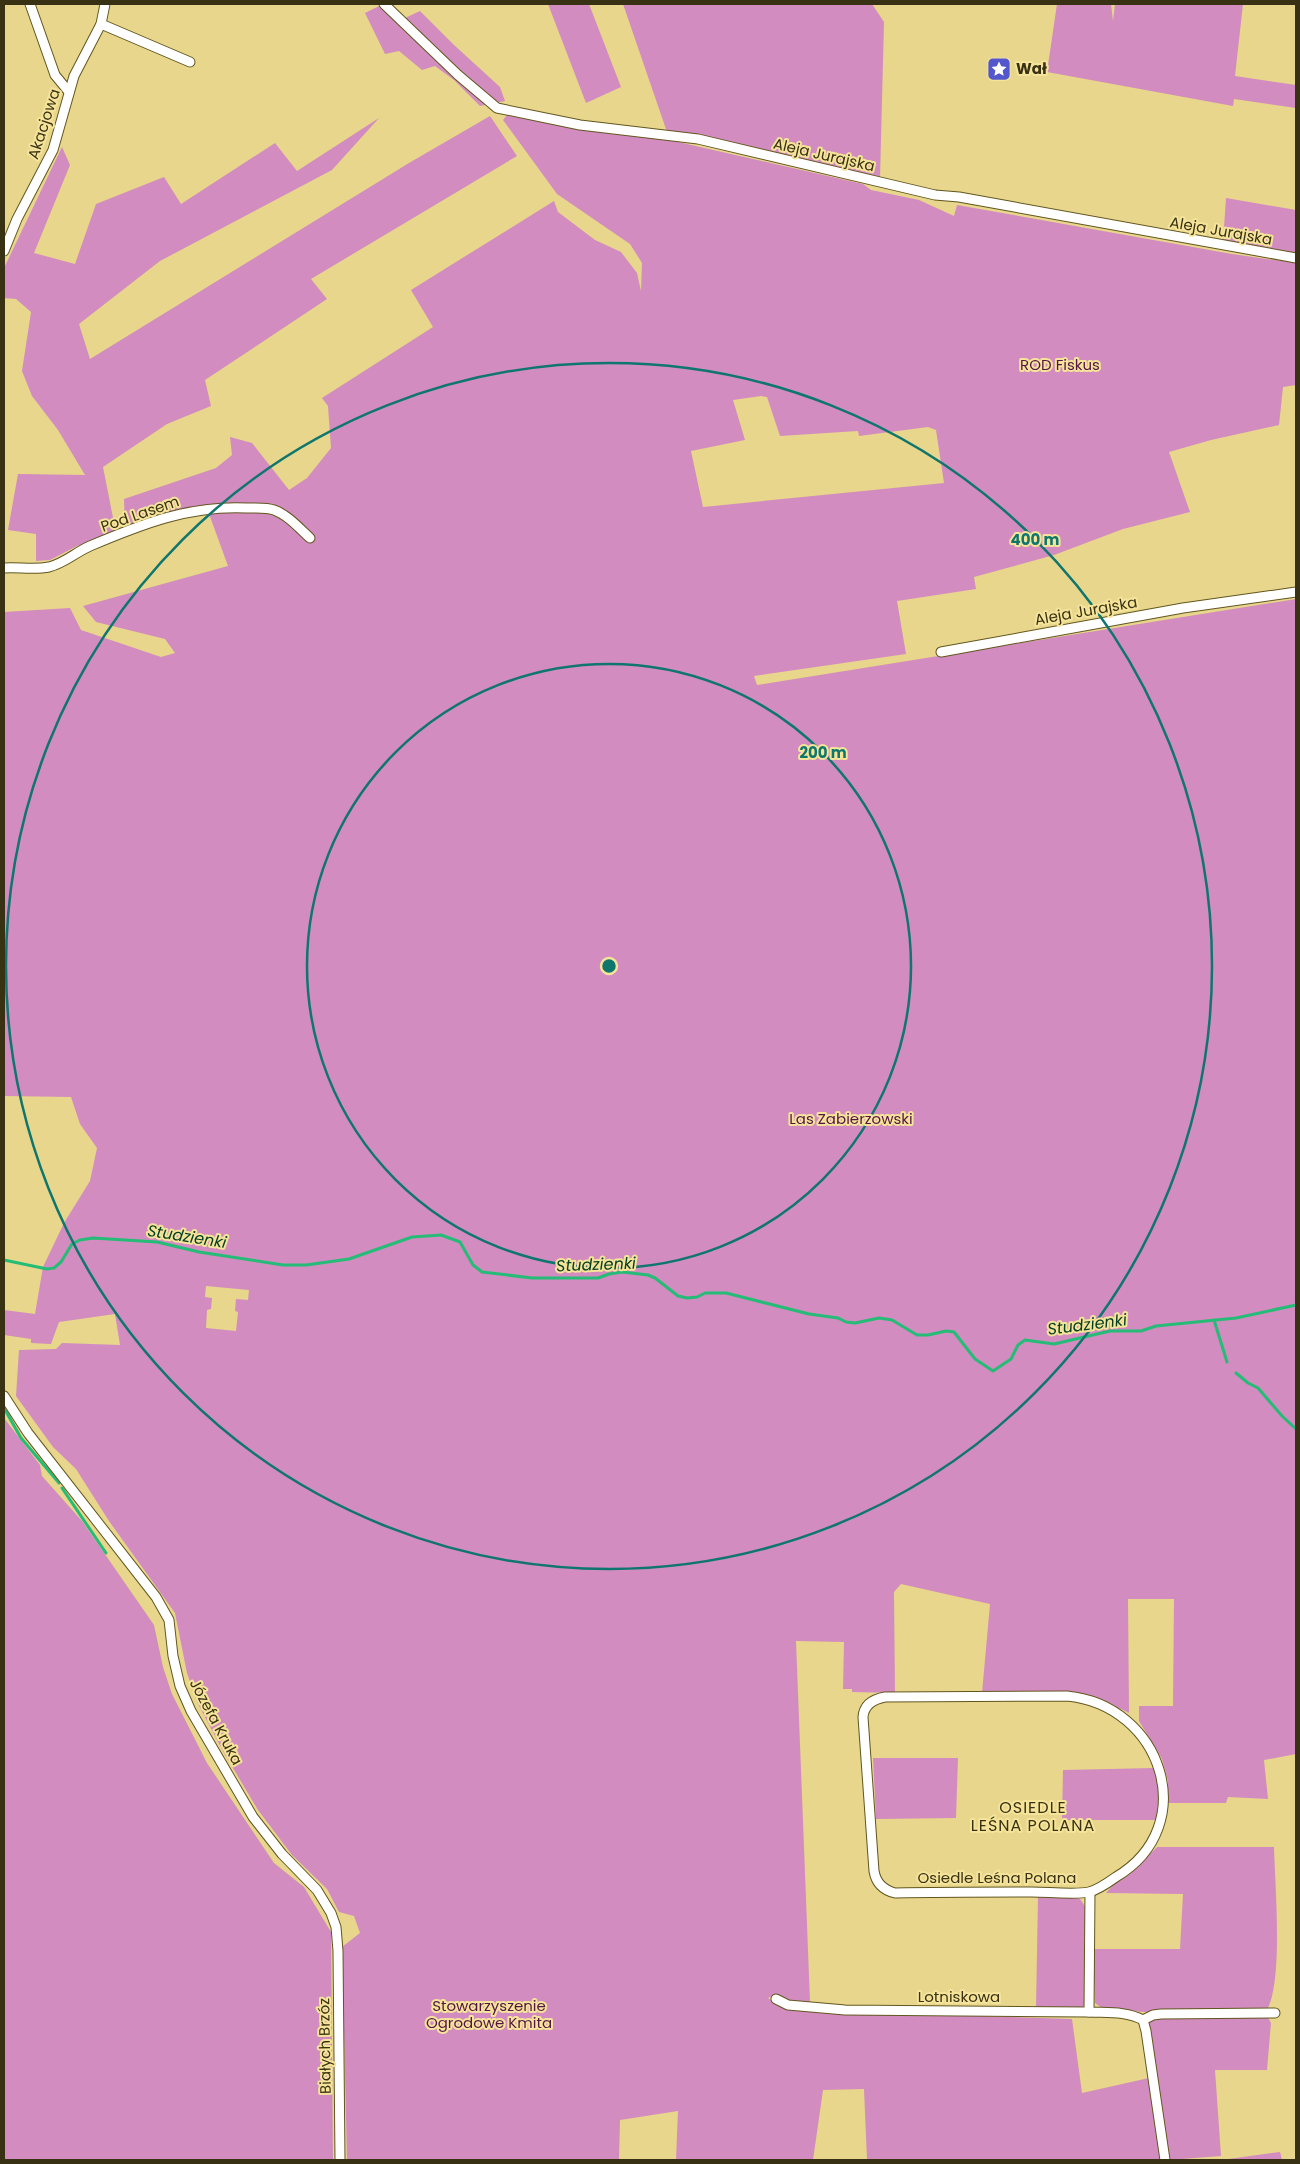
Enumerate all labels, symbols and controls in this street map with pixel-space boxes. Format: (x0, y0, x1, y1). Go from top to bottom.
place icon: Wał (986, 56, 1012, 82)
place label: Wał (1016, 58, 1047, 79)
street label: Akacjowa (22, 86, 65, 162)
street label: Aleja Jurajska (771, 133, 877, 176)
street label: Aleja Jurajska (1168, 211, 1274, 250)
park label: ROD Fiskus (1020, 354, 1100, 375)
street label: Pod Lasem (98, 490, 182, 537)
text: 400 m (1011, 529, 1060, 550)
street label: Aleja Jurajska (1033, 591, 1139, 630)
text: 200 m (799, 742, 847, 763)
centre of rings (600, 957, 618, 975)
park label: Las Zabierzowski (789, 1108, 913, 1129)
water label: Studzienki (146, 1219, 229, 1254)
water label: Studzienki (556, 1252, 637, 1277)
water label: Studzienki (1046, 1308, 1129, 1341)
street label: Józefa Kruka (185, 1675, 248, 1769)
district label: OSIEDLE LEŚNA POLANA (971, 1796, 1095, 1837)
street label: Osiedle Leśna Polana (918, 1867, 1076, 1888)
street label: Lotniskowa (918, 1986, 1000, 2007)
park label: Stowarzyszenie Ogrodowe Kmita (426, 1995, 552, 2033)
street label: Białych Brzóz (313, 1998, 336, 2094)

